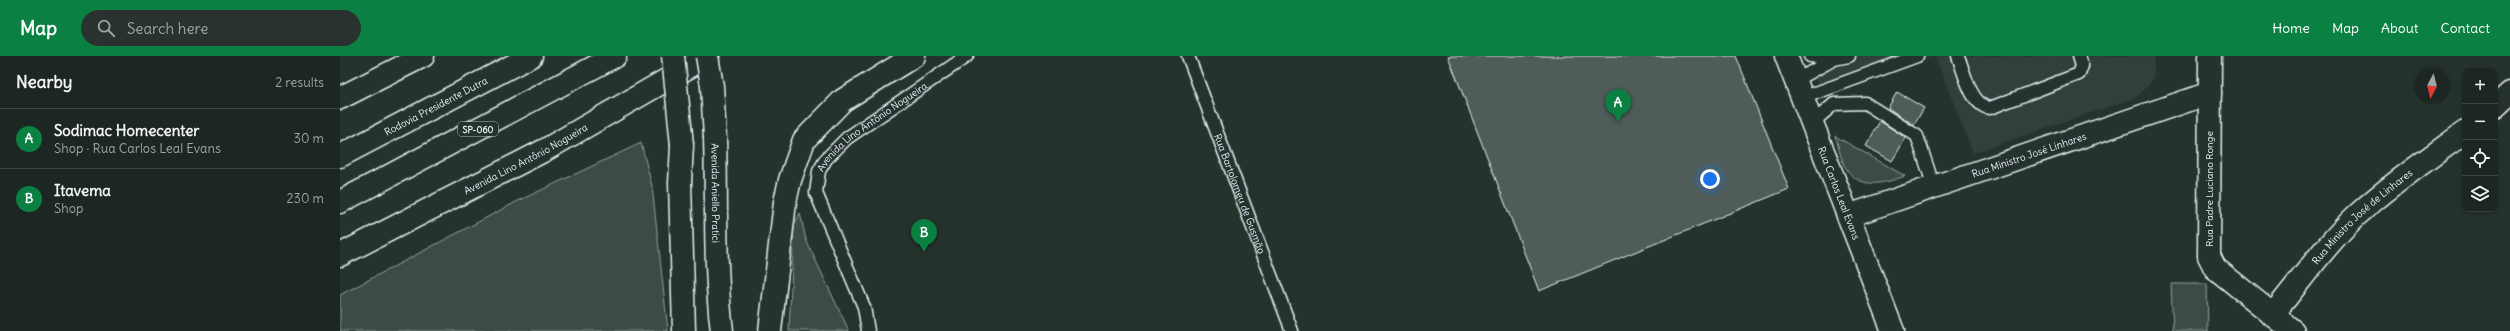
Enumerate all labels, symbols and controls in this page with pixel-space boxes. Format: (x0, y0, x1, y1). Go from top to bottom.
search box (81, 10, 361, 46)
text: Map (20, 16, 57, 40)
icon: search (95, 17, 117, 39)
text: Search here (127, 19, 208, 38)
text: Home (2272, 19, 2310, 37)
text: Map (2332, 19, 2359, 37)
text: About (2381, 19, 2419, 37)
text: Contact (2441, 19, 2490, 37)
north arrow (2414, 68, 2450, 104)
map controls (2462, 68, 2498, 212)
button: + (2462, 68, 2498, 104)
text: Nearby (16, 71, 72, 93)
street label: Rodovia Presidente Dutra (382, 73, 490, 138)
text: 2 results (275, 74, 324, 91)
street label: Avenida Lino Antônio Nogueira (814, 79, 930, 174)
pin: A (1605, 89, 1631, 122)
button: − (2462, 104, 2498, 140)
street label: Avenida Lino Antônio Nogueira (461, 120, 590, 197)
text: Sodimac Homecenter (54, 121, 199, 140)
road number: SP-060 (458, 122, 498, 136)
street label: Rua Ministro José Linhares (1970, 129, 2088, 180)
text: A (25, 130, 33, 147)
text: 30 m (294, 130, 324, 147)
street label: Rua Padre Luciano Ronge (2203, 131, 2216, 247)
street label: Rua Bartolomeu de Gusmão (1211, 132, 1269, 256)
text: Shop · Rua Carlos Leal Evans (54, 140, 221, 157)
button: locate (2462, 140, 2498, 176)
street label: Avenida Aniello Pratici (709, 143, 723, 243)
street label: Rua Carlos Leal Evans (1815, 145, 1863, 242)
street label: Rua Ministro José de Linhares (2309, 166, 2415, 267)
your location (1700, 169, 1720, 189)
button: layers (2462, 176, 2498, 212)
text: Itavema (54, 181, 111, 200)
text: B (25, 190, 33, 207)
text: 230 m (286, 190, 324, 207)
text: Shop (54, 200, 83, 217)
pin: B (911, 219, 937, 252)

